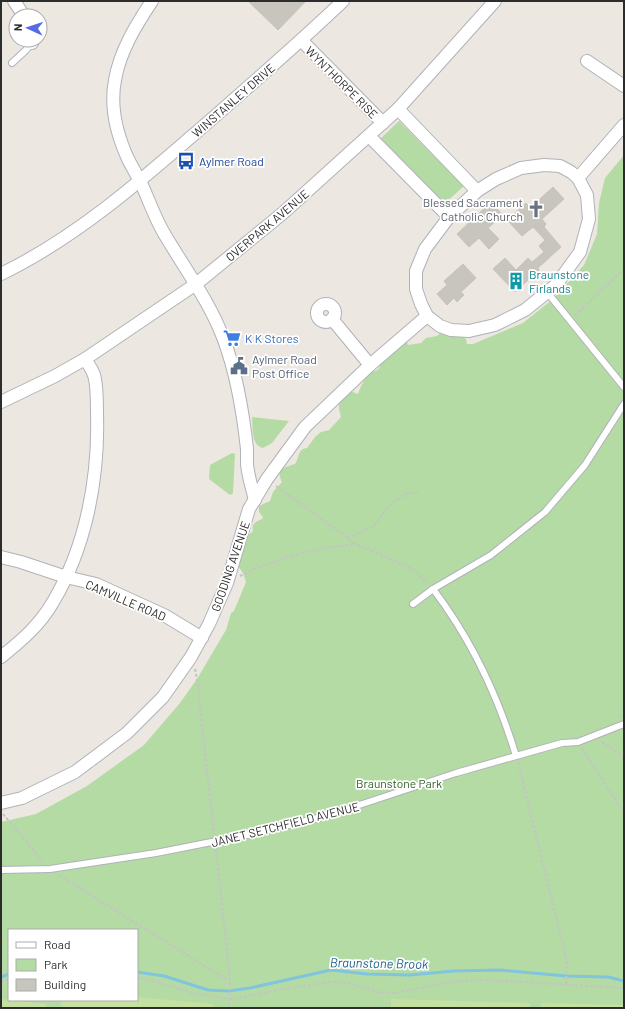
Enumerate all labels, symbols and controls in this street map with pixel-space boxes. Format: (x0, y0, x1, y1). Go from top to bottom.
north arrow (8, 8, 48, 48)
text: N (11, 23, 24, 31)
street label: WYNTHORPE RISE (303, 43, 381, 121)
street label: WINSTANLEY DRIVE (189, 60, 277, 140)
bus stop icon: Aylmer Road (176, 151, 196, 171)
place label: Aylmer Road (199, 154, 264, 168)
street label: OVERPARK AVENUE (223, 186, 311, 264)
place label: Blessed Sacrament Catholic Church (423, 195, 523, 223)
church icon: Blessed Sacrament Catholic Church (526, 199, 546, 219)
place label: Braunstone Firlands (529, 267, 589, 295)
building icon: Braunstone Firlands (506, 271, 526, 291)
supermarket icon: K K Stores (222, 328, 242, 348)
place label: K K Stores (245, 331, 299, 345)
place label: Aylmer Road Post Office (252, 352, 317, 380)
public building icon: Aylmer Road Post Office (229, 356, 249, 376)
street label: GOODING AVENUE (208, 519, 252, 613)
street label: CAMVILLE ROAD (84, 577, 168, 623)
park label: Braunstone Park (356, 776, 442, 790)
street label: JANET SETCHFIELD AVENUE (210, 799, 360, 849)
legend (8, 929, 138, 1001)
text: Road (44, 937, 71, 951)
water label: Braunstone Brook (330, 954, 429, 972)
text: Park (44, 957, 68, 971)
text: Building (44, 977, 86, 991)

